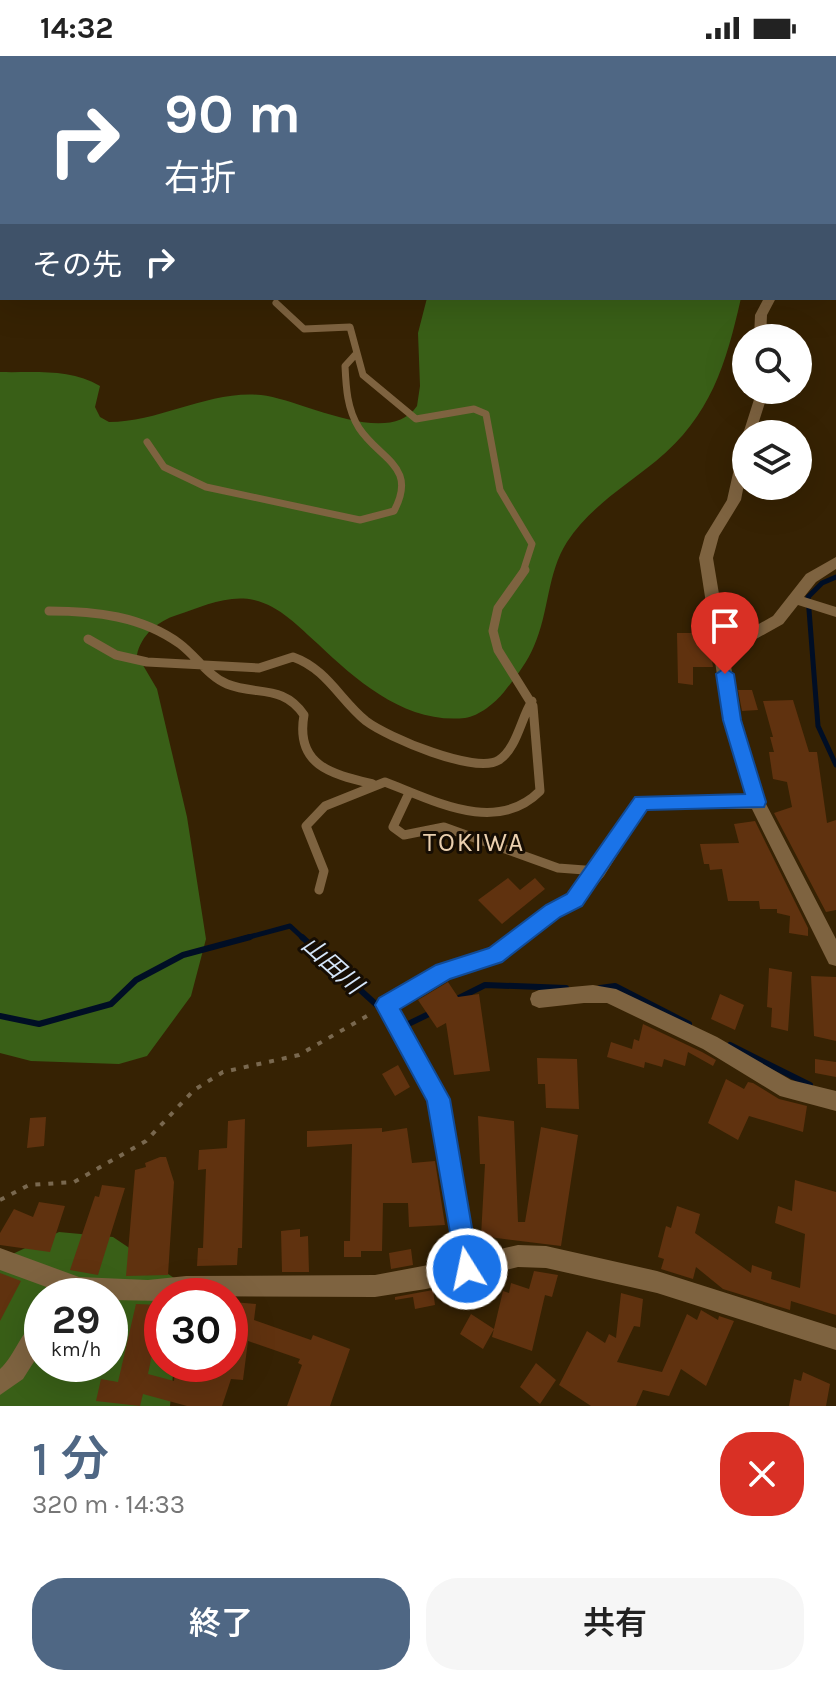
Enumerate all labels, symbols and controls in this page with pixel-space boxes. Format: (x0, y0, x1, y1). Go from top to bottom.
text: 14:32 (40, 10, 113, 46)
text: 90 m (164, 81, 301, 146)
icon: right (32, 88, 136, 192)
text: 右折 (164, 157, 236, 199)
icon: right (138, 240, 182, 284)
text: その先 (32, 247, 122, 283)
map controls (732, 324, 812, 500)
button: search (732, 324, 812, 404)
button: layers (732, 420, 812, 500)
pin (691, 592, 759, 674)
icon: arrive (703, 604, 747, 648)
district label: TOKIWA (423, 827, 525, 858)
water label: 山田川 (296, 931, 370, 1002)
position arrow (425, 1227, 509, 1311)
speed limit sign: 30 (144, 1278, 248, 1382)
text: 29 (52, 1296, 100, 1343)
text: km/h (51, 1338, 101, 1361)
text: 1 分 (32, 1431, 109, 1487)
button: close (720, 1432, 804, 1516)
text: 320 m · 14:33 (32, 1489, 185, 1520)
button: 終了 (32, 1578, 410, 1670)
button: 共有 (426, 1578, 804, 1670)

